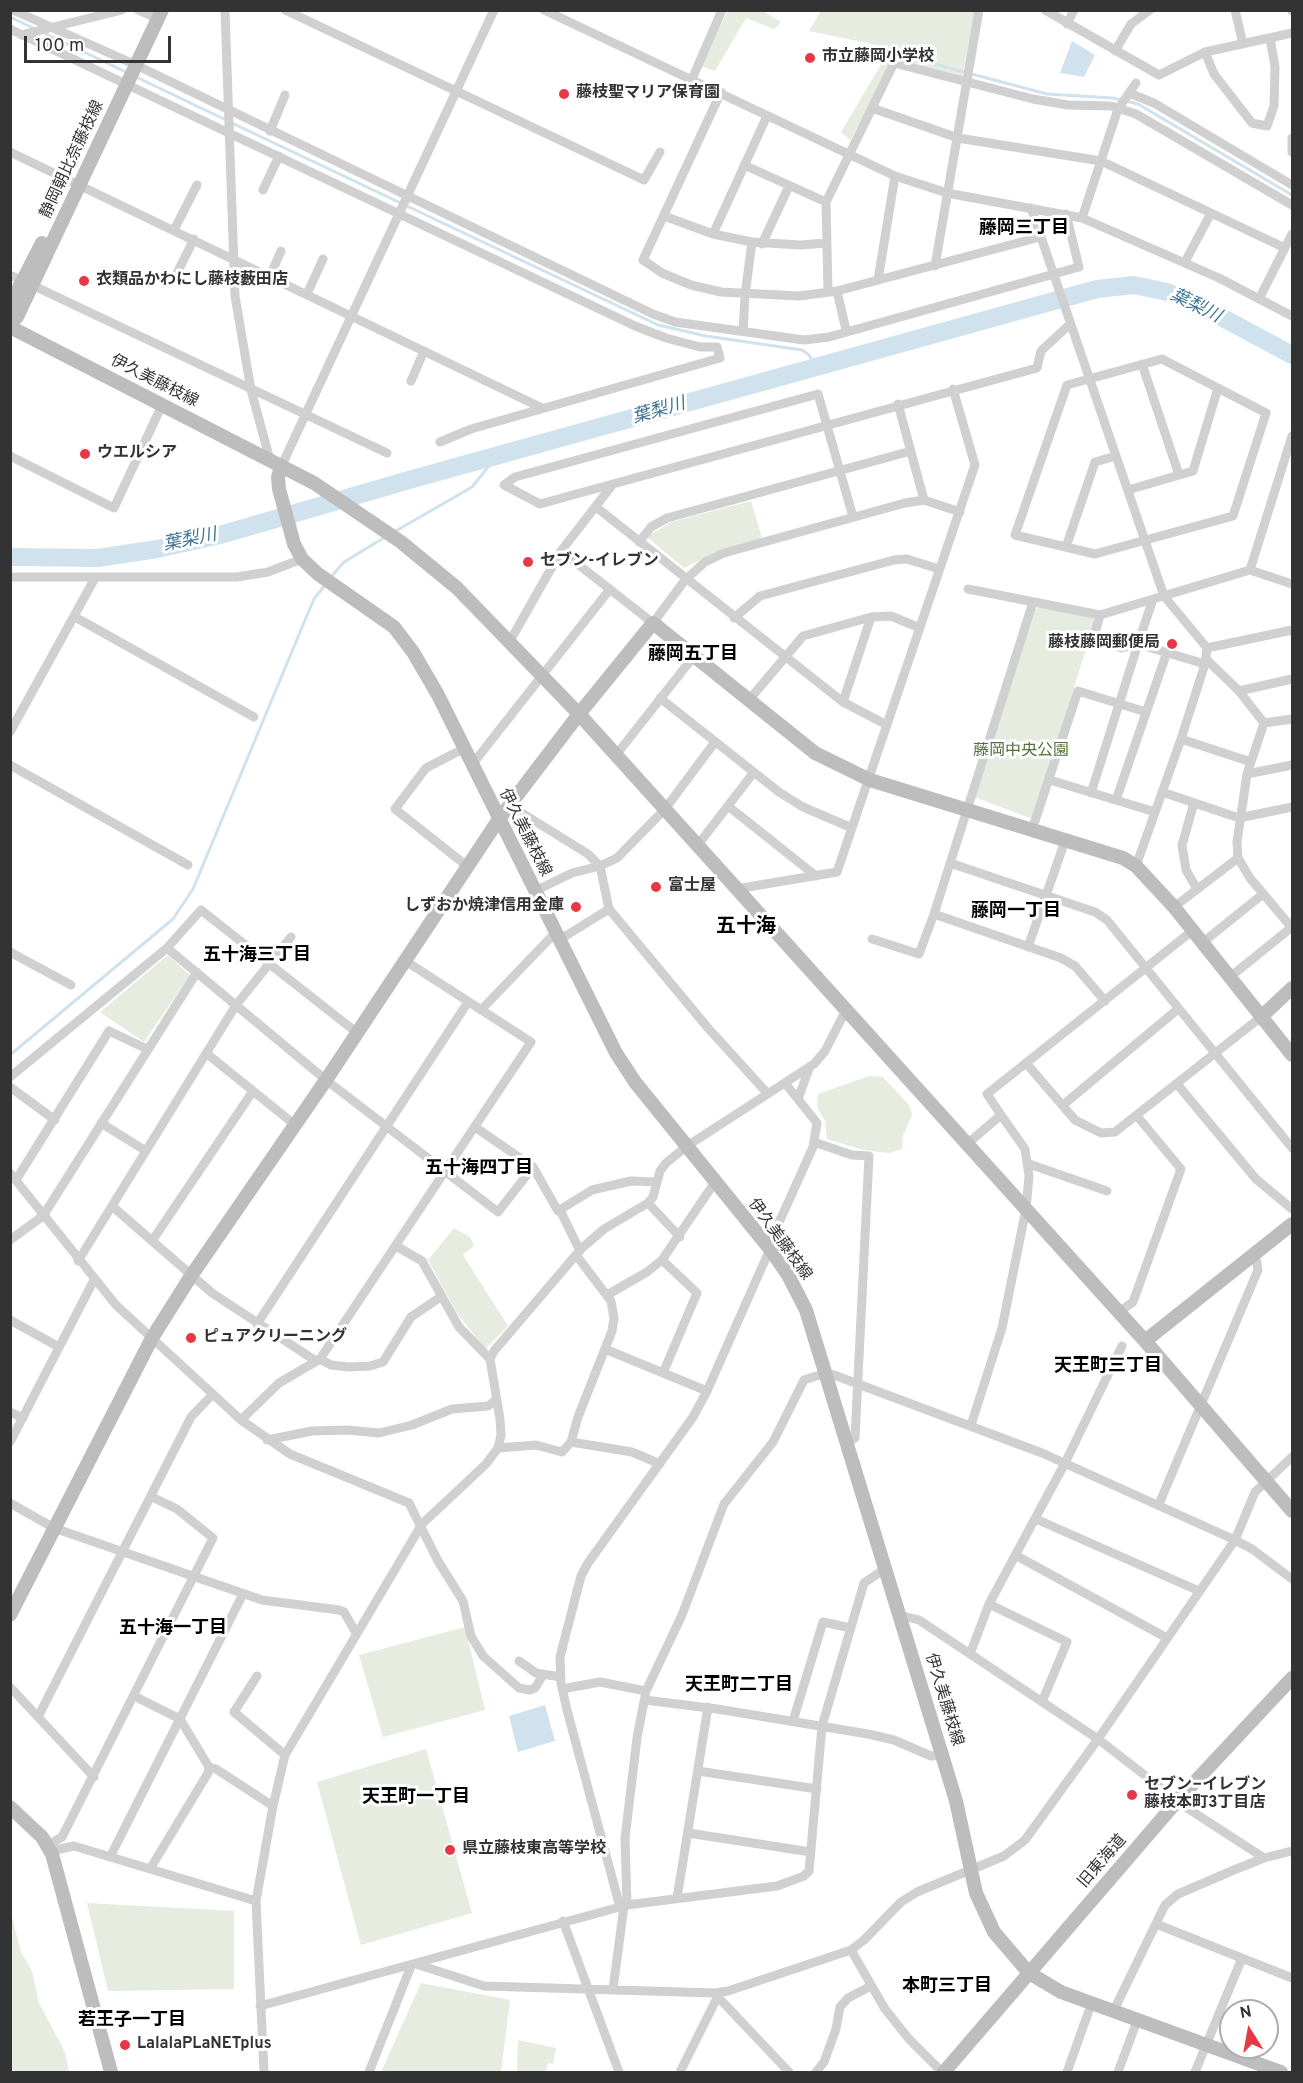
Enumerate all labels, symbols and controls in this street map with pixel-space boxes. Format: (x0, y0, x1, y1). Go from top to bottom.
scale bar (27, 24, 174, 62)
text: 100 m (35, 35, 84, 58)
place label: 市立藤岡小学校 (822, 48, 934, 68)
marker: 市立藤岡小学校 (803, 51, 817, 65)
place label: 藤枝聖マリア保育園 (576, 84, 720, 104)
marker: 藤枝聖マリア保育園 (557, 87, 571, 101)
street label: 静岡朝比奈藤枝線 (37, 98, 109, 222)
district label: 藤岡三丁目 (979, 218, 1069, 240)
place label: 衣類品かわにし藤枝藪田店 (96, 271, 288, 291)
marker: 衣類品かわにし藤枝藪田店 (77, 274, 91, 288)
water label: 葉梨川 (1166, 285, 1224, 329)
street label: 伊久美藤枝線 (107, 352, 201, 412)
water label: 葉梨川 (630, 394, 688, 430)
place label: ウエルシア (97, 444, 177, 464)
marker: ウエルシア (78, 447, 92, 461)
water label: 葉梨川 (161, 525, 219, 557)
place label: セブン-イレブン (540, 552, 659, 572)
marker: セブン-イレブン (521, 555, 535, 569)
place label: 藤枝藤岡郵便局 (1048, 634, 1160, 654)
marker: 藤枝藤岡郵便局 (1165, 637, 1179, 651)
district label: 藤岡五丁目 (648, 644, 738, 666)
park label: 藤岡中央公園 (973, 742, 1069, 762)
street label: 伊久美藤枝線 (494, 786, 554, 880)
place label: 富士屋 (668, 877, 716, 897)
marker: 富士屋 (649, 880, 663, 894)
place label: しずおか焼津信用金庫 (404, 897, 564, 917)
marker: しずおか焼津信用金庫 (569, 900, 583, 914)
district label: 藤岡一丁目 (971, 901, 1061, 923)
district label: 五十海 (716, 916, 776, 940)
district label: 五十海三丁目 (203, 945, 311, 967)
district label: 五十海四丁目 (425, 1158, 533, 1180)
street label: 伊久美藤枝線 (743, 1196, 815, 1284)
place label: ピュアクリーニング (203, 1328, 347, 1348)
marker: ピュアクリーニング (184, 1331, 198, 1345)
district label: 天王町三丁目 (1054, 1356, 1162, 1378)
district label: 五十海一丁目 (119, 1618, 227, 1640)
street label: 伊久美藤枝線 (920, 1651, 966, 1749)
district label: 天王町二丁目 (685, 1675, 793, 1697)
place label: セブン−イレブン 藤枝本町3丁目店 (1144, 1776, 1266, 1814)
district label: 天王町一丁目 (362, 1787, 470, 1809)
marker: セブン−イレブン 藤枝本町3丁目店 (1125, 1788, 1139, 1802)
street label: 旧東海道 (1075, 1832, 1131, 1892)
place label: 県立藤枝東高等学校 (462, 1840, 606, 1860)
marker: 県立藤枝東高等学校 (443, 1843, 457, 1857)
district label: 本町三丁目 (902, 1976, 992, 1998)
north arrow (1219, 1999, 1279, 2059)
text: N (1238, 2002, 1253, 2024)
district label: 若王子一丁目 (78, 2010, 186, 2032)
place label: LalalaPLaNETplus (137, 2035, 272, 2055)
marker: LalalaPLaNETplus (118, 2038, 132, 2052)

